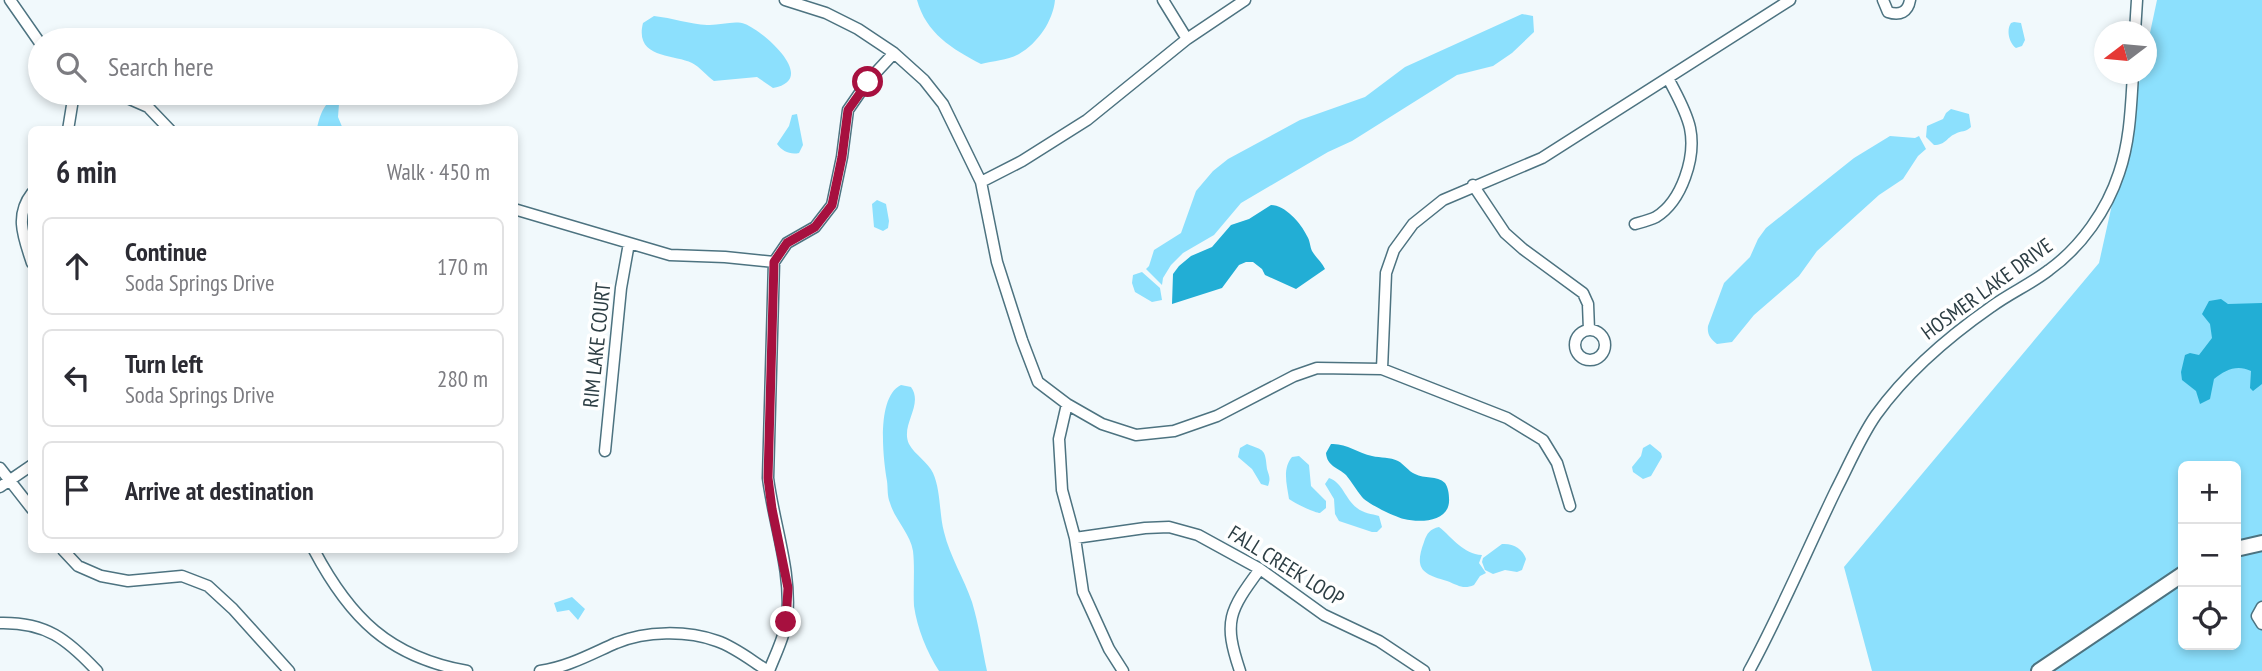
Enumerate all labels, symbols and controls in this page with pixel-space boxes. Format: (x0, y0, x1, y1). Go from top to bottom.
north arrow (2094, 21, 2157, 84)
search box (28, 28, 518, 105)
icon: search (52, 48, 90, 86)
text: Search here (108, 50, 214, 83)
route start (852, 66, 883, 97)
text: 6 min (56, 152, 117, 191)
text: Walk · 450 m (387, 157, 490, 186)
street label: HOSMER LAKE DRIVE (1916, 232, 2058, 345)
text: Continue (125, 235, 207, 268)
icon: ahead (58, 247, 96, 285)
text: 170 m (437, 252, 488, 281)
text: Soda Springs Drive (125, 268, 274, 297)
street label: RIM LAKE COURT (577, 281, 617, 409)
text: Turn left (125, 347, 203, 380)
icon: left (58, 359, 96, 397)
text: 280 m (437, 364, 488, 393)
text: Soda Springs Drive (125, 380, 274, 409)
map controls (2178, 461, 2241, 650)
button: + (2178, 461, 2241, 524)
icon: arrive (58, 471, 96, 509)
text: Arrive at destination (125, 474, 314, 507)
street label: FALL CREEK LOOP (1223, 519, 1349, 612)
button: − (2178, 524, 2241, 587)
button: locate (2178, 587, 2241, 650)
route end (770, 606, 801, 637)

